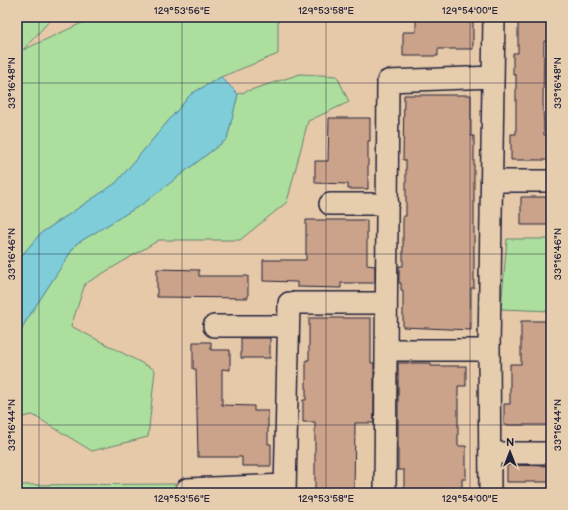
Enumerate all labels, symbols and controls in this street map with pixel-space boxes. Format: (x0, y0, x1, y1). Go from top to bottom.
text: 129°53'56"E (154, 5, 211, 17)
text: 129°53'58"E (298, 5, 354, 17)
text: 129°54'00"E (442, 5, 499, 17)
text: 33°16'48"N (6, 57, 18, 109)
text: 33°16'48"N (552, 57, 564, 109)
text: 33°16'46"N (6, 228, 18, 280)
text: 33°16'46"N (552, 228, 564, 280)
text: 33°16'44"N (6, 399, 18, 451)
text: 33°16'44"N (552, 399, 564, 451)
north arrow (490, 432, 530, 472)
text: N (506, 436, 514, 449)
text: 129°53'56"E (154, 493, 211, 505)
text: 129°53'58"E (298, 493, 354, 505)
text: 129°54'00"E (442, 493, 499, 505)

